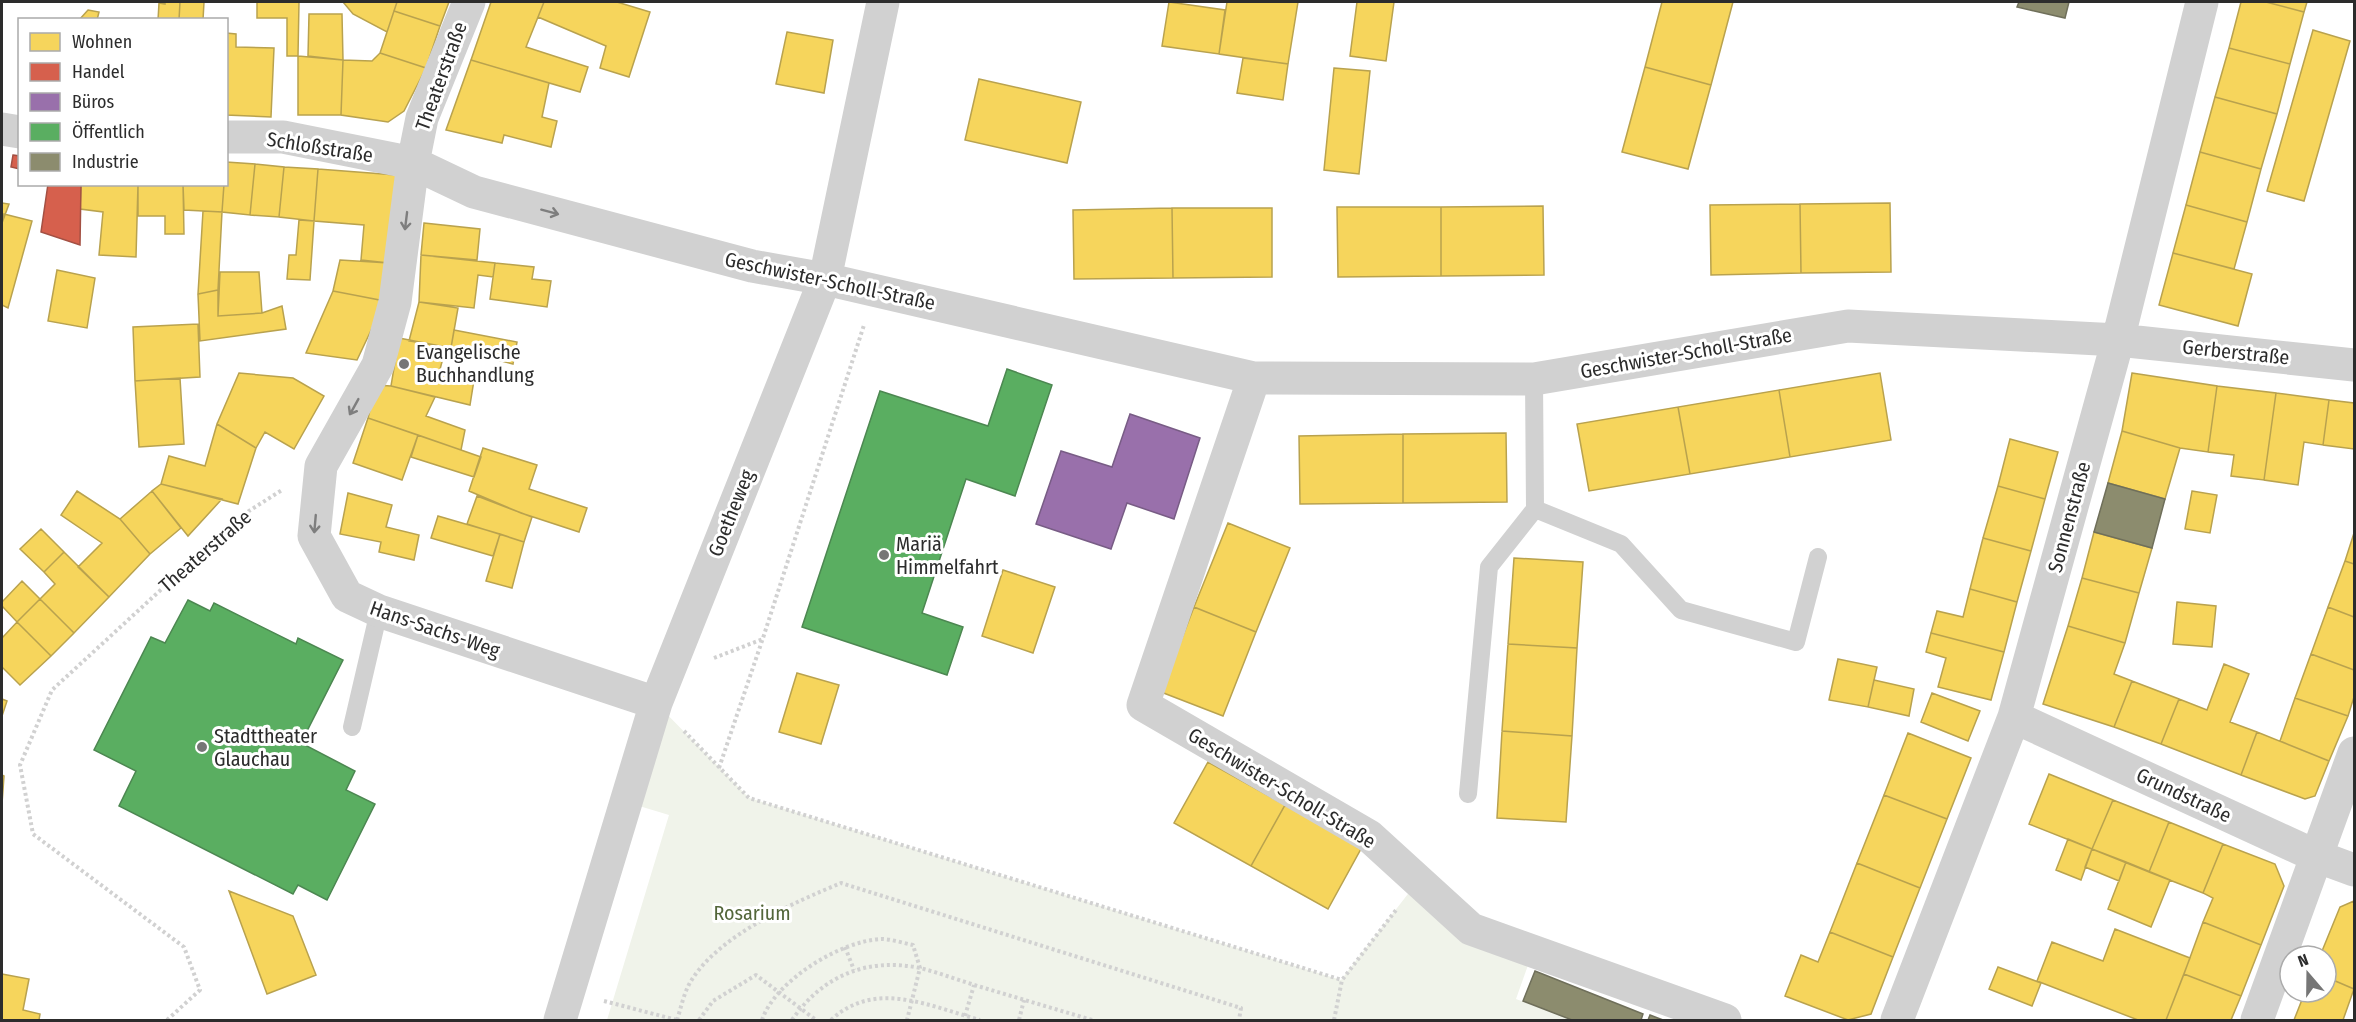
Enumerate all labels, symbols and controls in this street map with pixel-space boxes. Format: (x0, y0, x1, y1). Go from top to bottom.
legend (18, 18, 228, 186)
street label: Theaterstraße (410, 18, 472, 134)
text: Wohnen (72, 31, 132, 53)
text: Handel (72, 61, 125, 83)
text: Büros (72, 91, 115, 113)
text: Öffentlich (72, 121, 145, 143)
street label: Schloßstraße (265, 127, 375, 167)
text: Industrie (72, 151, 139, 173)
one-way arrow (540, 207, 559, 218)
one-way arrow (400, 211, 411, 231)
street label: Geschwister-Scholl-Straße (723, 247, 937, 315)
street label: Geschwister-Scholl-Straße (1578, 323, 1794, 383)
street label: Gerberstraße (2181, 334, 2291, 370)
place label: Evangelische Buchhandlung (416, 340, 534, 387)
marker: Evangelische Buchhandlung (397, 357, 411, 371)
one-way arrow (348, 398, 360, 415)
street label: Sonnenstraße (2043, 459, 2095, 575)
street label: Goetheweg (703, 466, 759, 560)
street label: Theaterstraße (154, 505, 256, 597)
one-way arrow (309, 514, 320, 534)
place label: Mariä Himmelfahrt (896, 532, 999, 579)
marker: Mariä Himmelfahrt (877, 548, 891, 562)
street label: Hans-Sachs-Weg (367, 596, 504, 663)
street label: Geschwister-Scholl-Straße (1184, 723, 1380, 853)
place label: Stadttheater Glauchau (214, 724, 317, 771)
marker: Stadttheater Glauchau (195, 740, 209, 754)
street label: Grundstraße (2133, 763, 2235, 827)
park label: Rosarium (713, 901, 791, 925)
north arrow (2278, 944, 2338, 1004)
text: N (2295, 950, 2311, 971)

